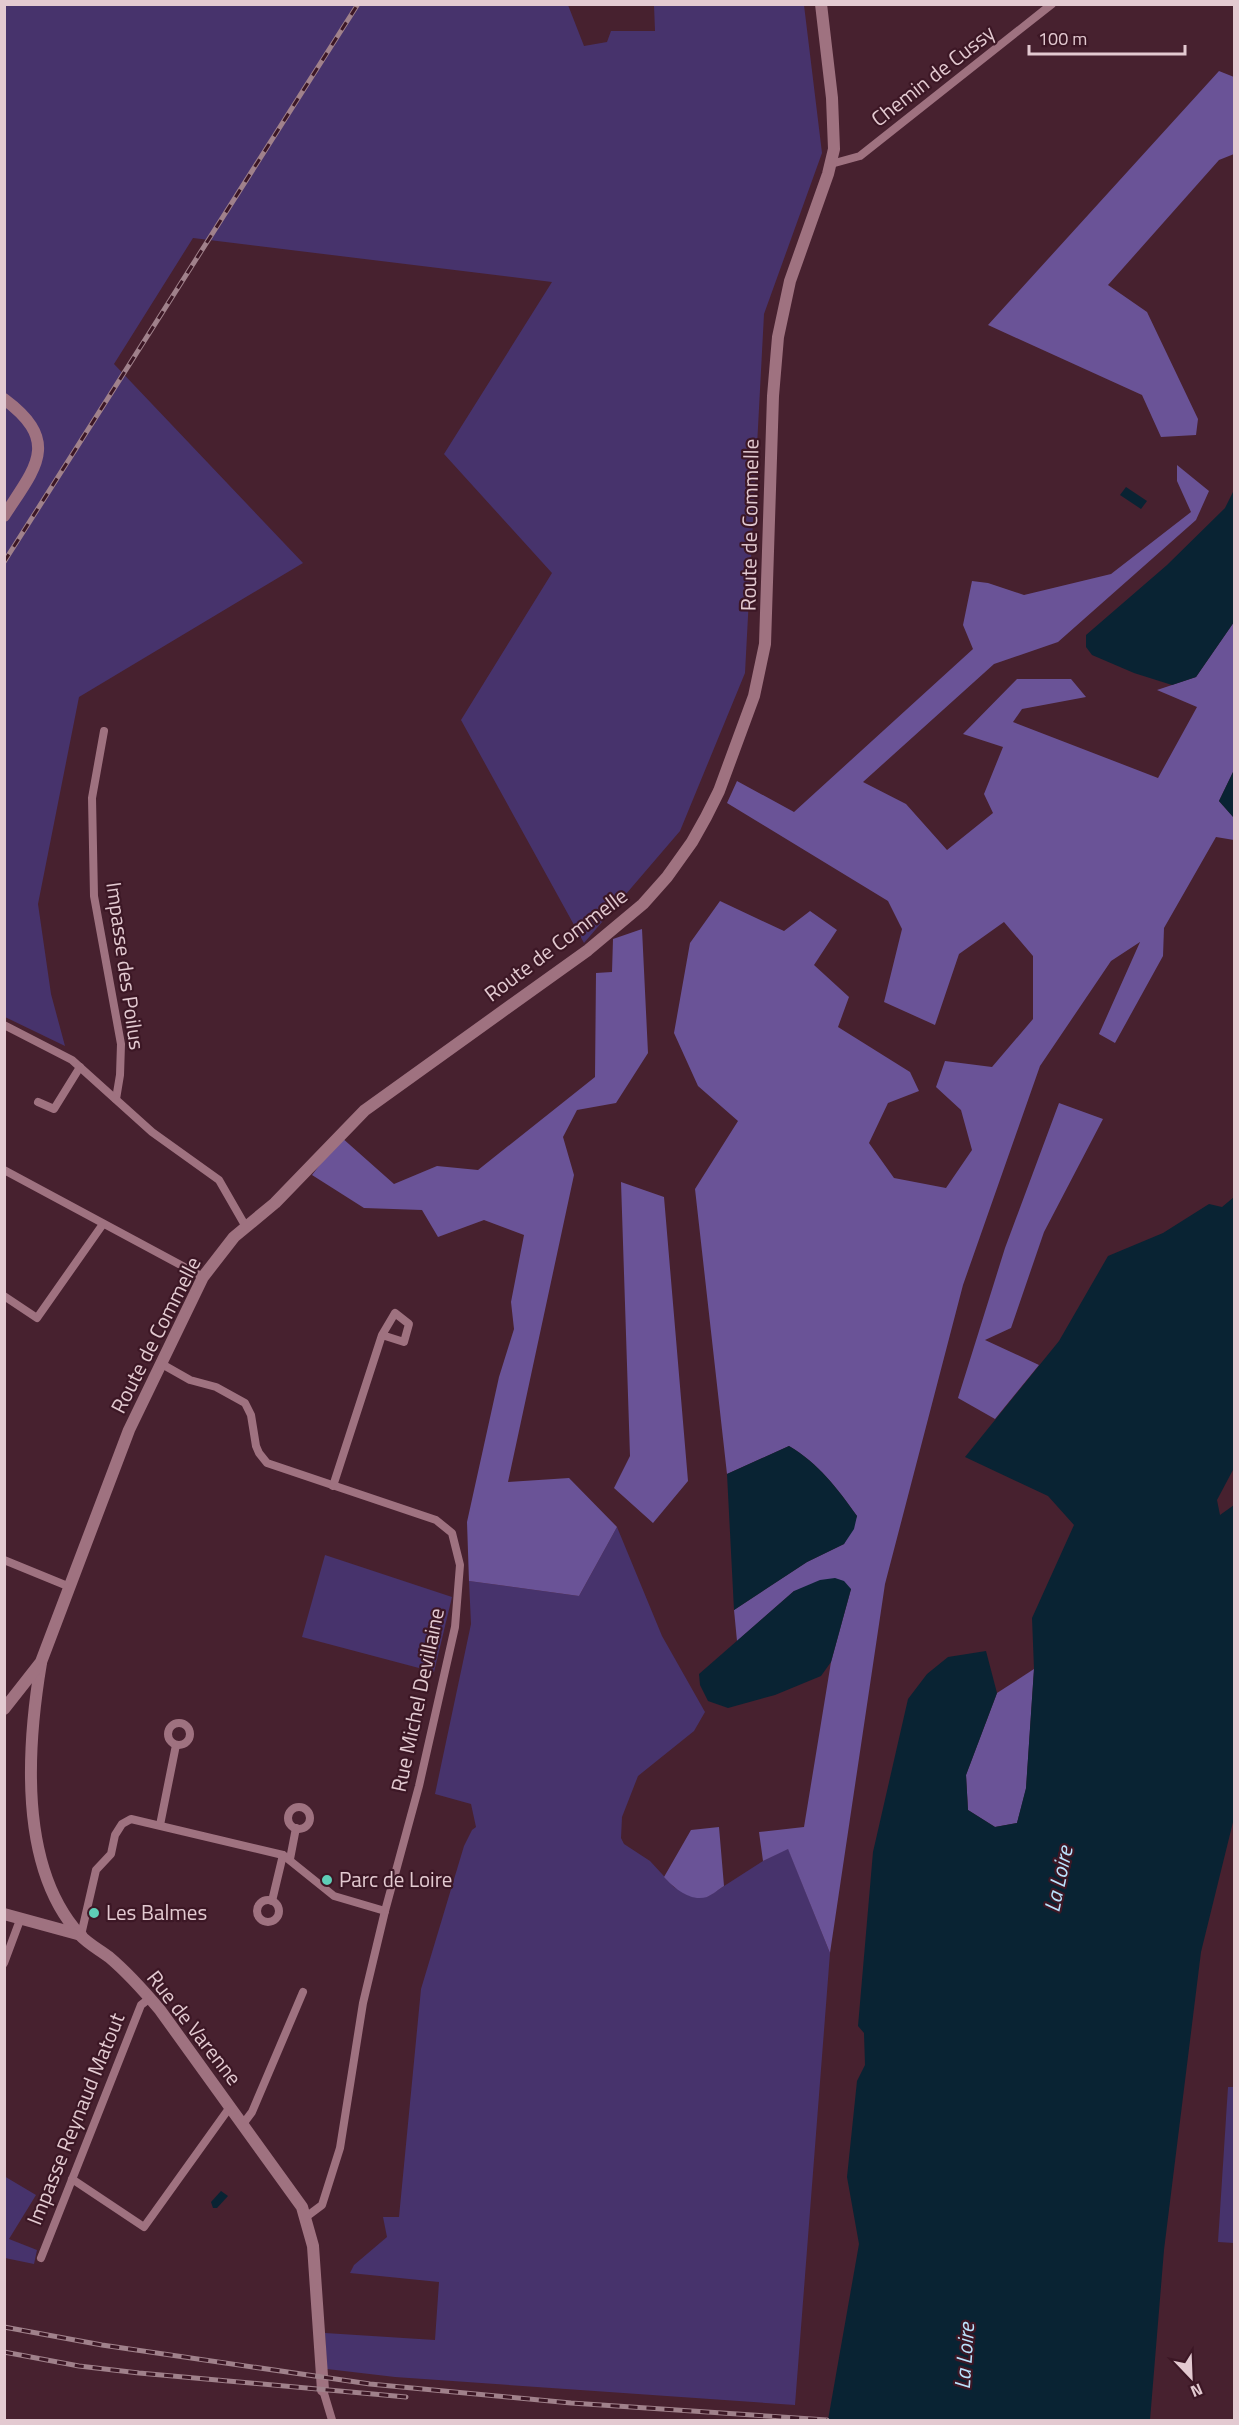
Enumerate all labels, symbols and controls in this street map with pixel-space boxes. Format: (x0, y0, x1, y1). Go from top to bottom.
street label: Chemin de Cussy (864, 17, 1001, 134)
scale bar (1029, 18, 1185, 56)
text: 100 m (1038, 25, 1087, 52)
street label: Route de Commelle (731, 439, 767, 611)
street label: Impasse des Poilus (98, 880, 154, 1052)
street label: Route de Commelle (477, 880, 634, 1009)
street label: Route de Commelle (102, 1251, 208, 1419)
street label: Rue Michel Devillaine (382, 1605, 452, 1795)
water label: La Loire (1034, 1841, 1082, 1915)
place label: Parc de Loire (339, 1863, 452, 1895)
marker: Parc de Loire (320, 1873, 334, 1887)
place label: Les Balmes (106, 1896, 207, 1928)
marker: Les Balmes (87, 1906, 101, 1920)
street label: Rue de Varenne (140, 1963, 250, 2092)
street label: Impasse Reynaud Matout (18, 2007, 133, 2229)
water label: La Loire (945, 2320, 983, 2390)
north arrow (1161, 2347, 1221, 2407)
text: N (1187, 2378, 1207, 2404)

